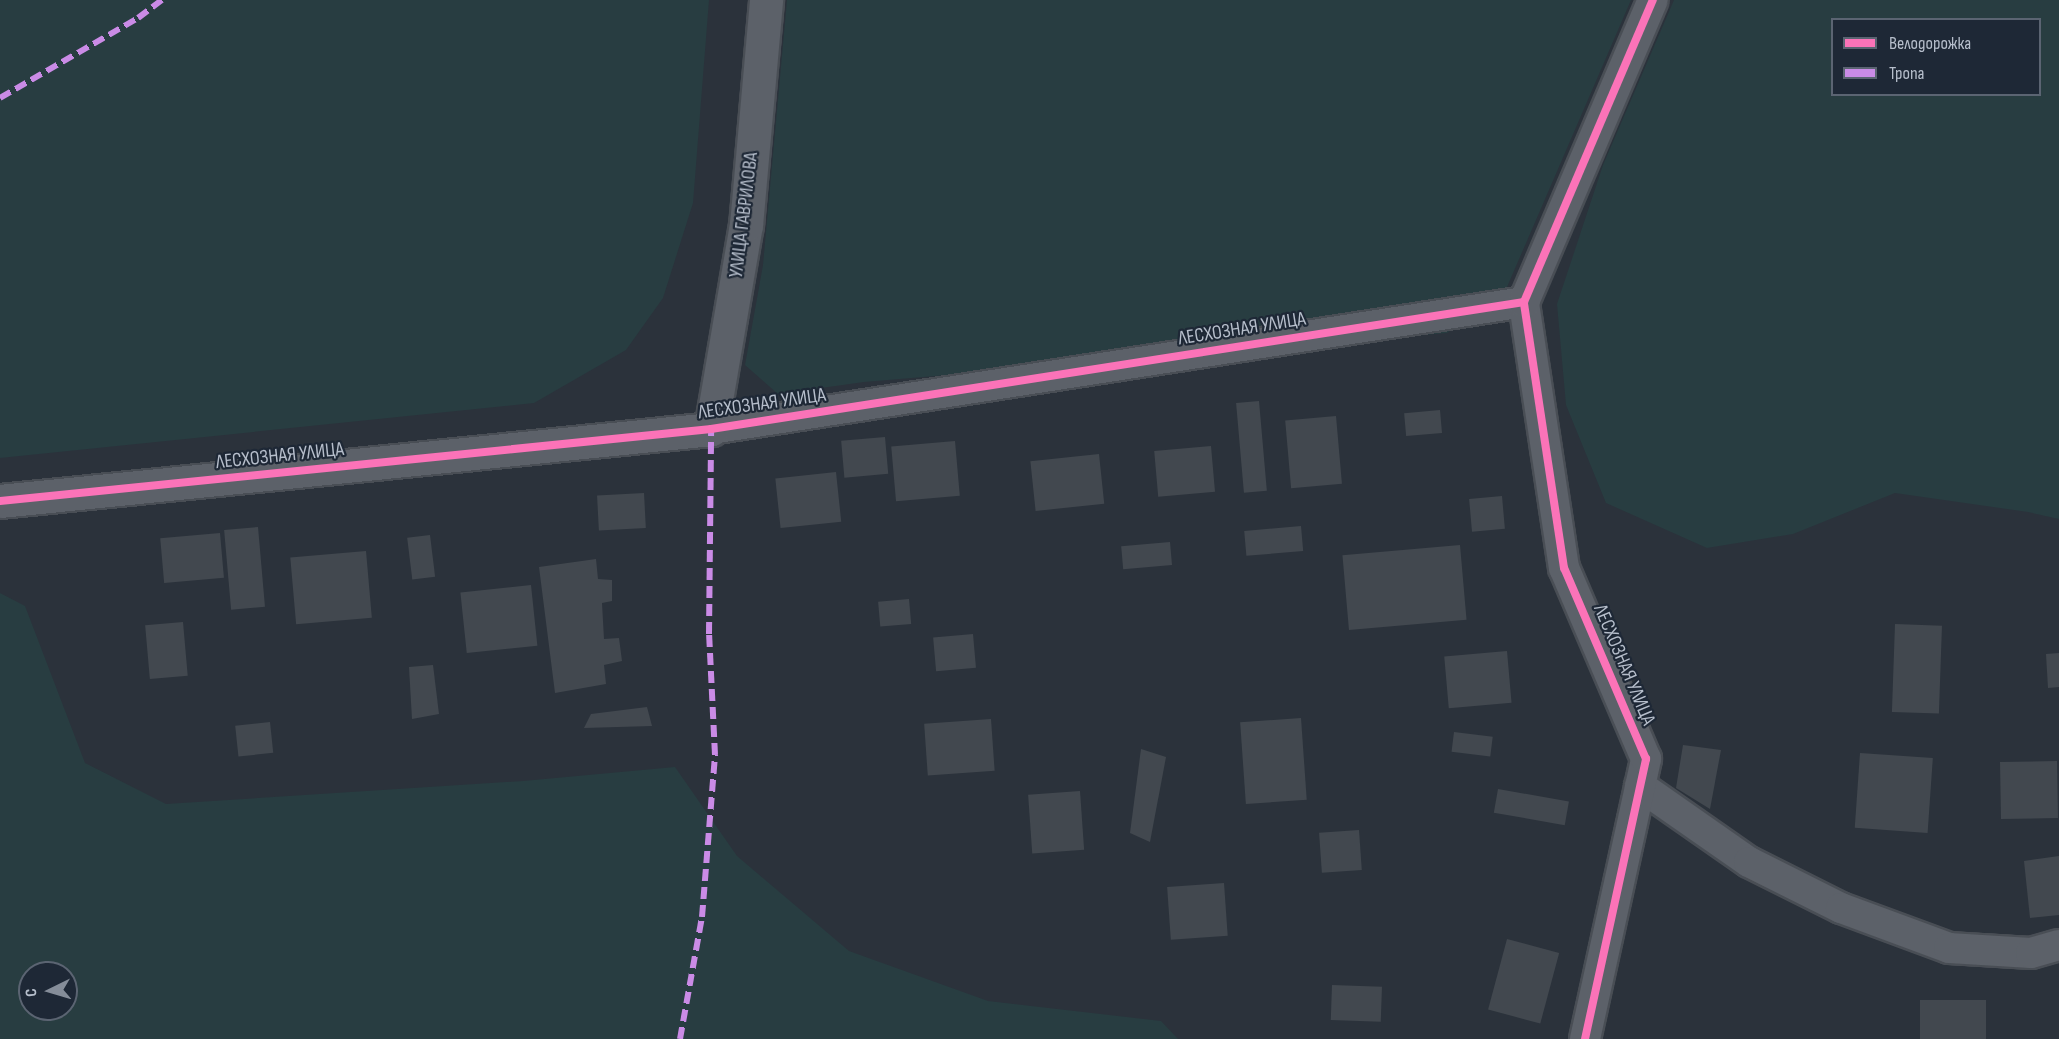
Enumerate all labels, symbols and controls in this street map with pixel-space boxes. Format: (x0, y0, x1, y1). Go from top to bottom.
legend (1831, 18, 2041, 96)
text: Велодорожка (1889, 33, 1971, 54)
text: Тропа (1889, 63, 1925, 84)
street label: УЛИЦА ГАВРИЛОВА (724, 151, 764, 279)
street label: ЛЕСХОЗНАЯ УЛИЦА (1177, 307, 1307, 351)
street label: ЛЕСХОЗНАЯ УЛИЦА (697, 383, 827, 425)
street label: ЛЕСХОЗНАЯ УЛИЦА (215, 437, 345, 475)
street label: ЛЕСХОЗНАЯ УЛИЦА (1588, 601, 1660, 729)
north arrow (18, 961, 78, 1021)
text: С (22, 988, 41, 997)

